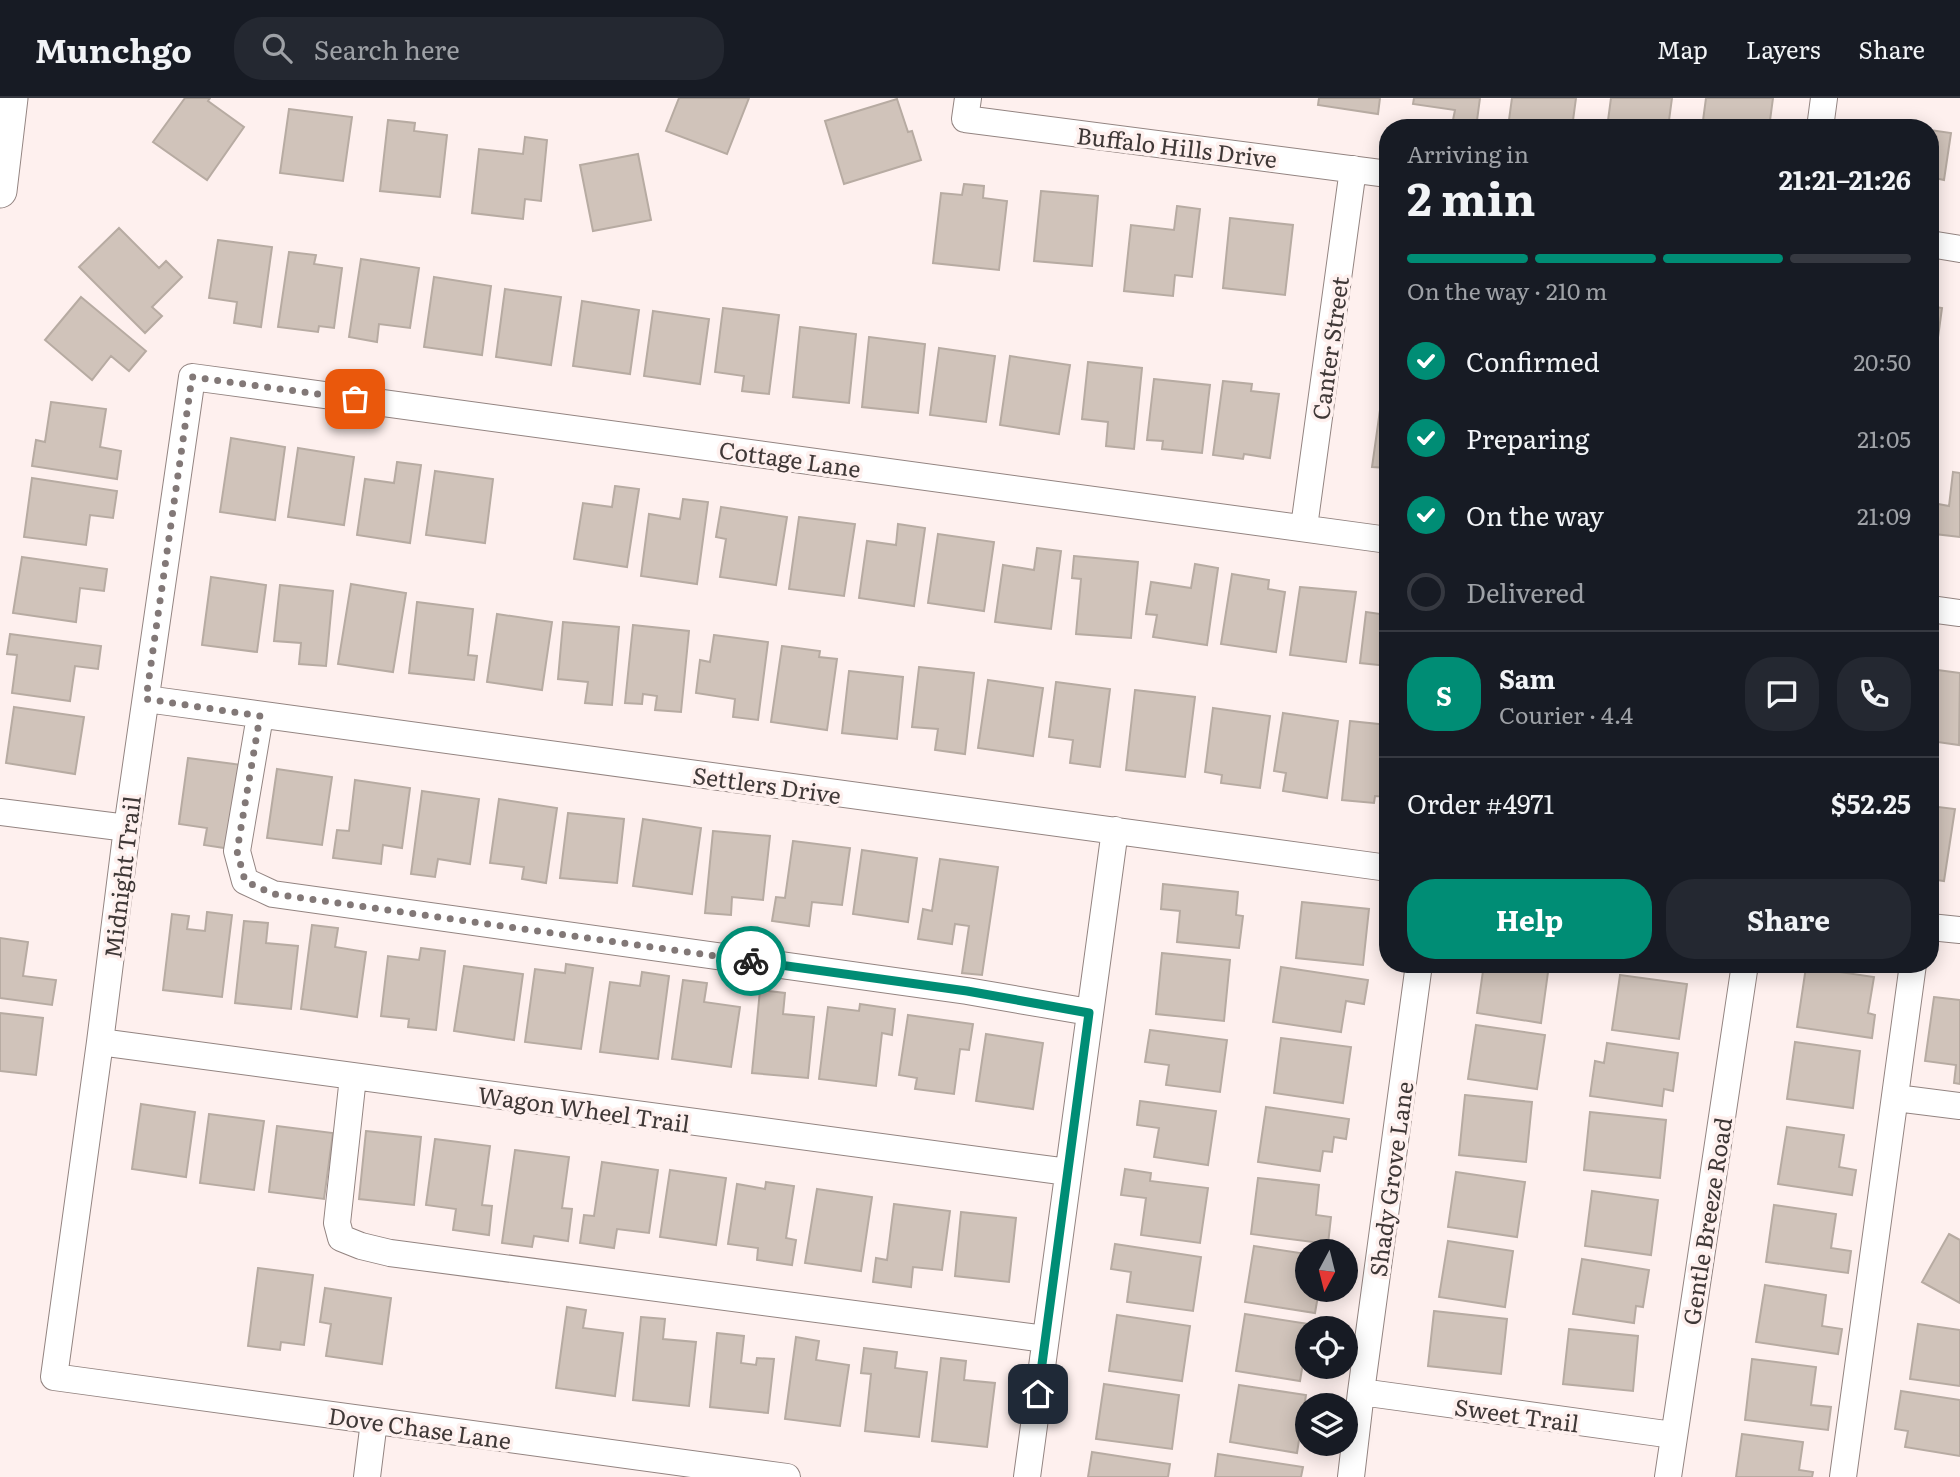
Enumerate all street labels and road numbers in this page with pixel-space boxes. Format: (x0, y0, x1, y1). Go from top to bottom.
street label: Buffalo Hills Drive (1075, 117, 1279, 175)
street label: Canter Street (1302, 273, 1356, 422)
street label: Cottage Lane (717, 431, 863, 485)
street label: Settlers Drive (691, 757, 843, 811)
street label: Midnight Trail (94, 794, 148, 960)
street label: Wagon Wheel Trail (476, 1076, 692, 1140)
street label: Shady Grove Lane (1359, 1079, 1421, 1279)
street label: Gentle Breeze Road (1673, 1115, 1739, 1327)
street label: Sweet Trail (1453, 1388, 1582, 1440)
street label: Dove Chase Lane (326, 1397, 514, 1457)

